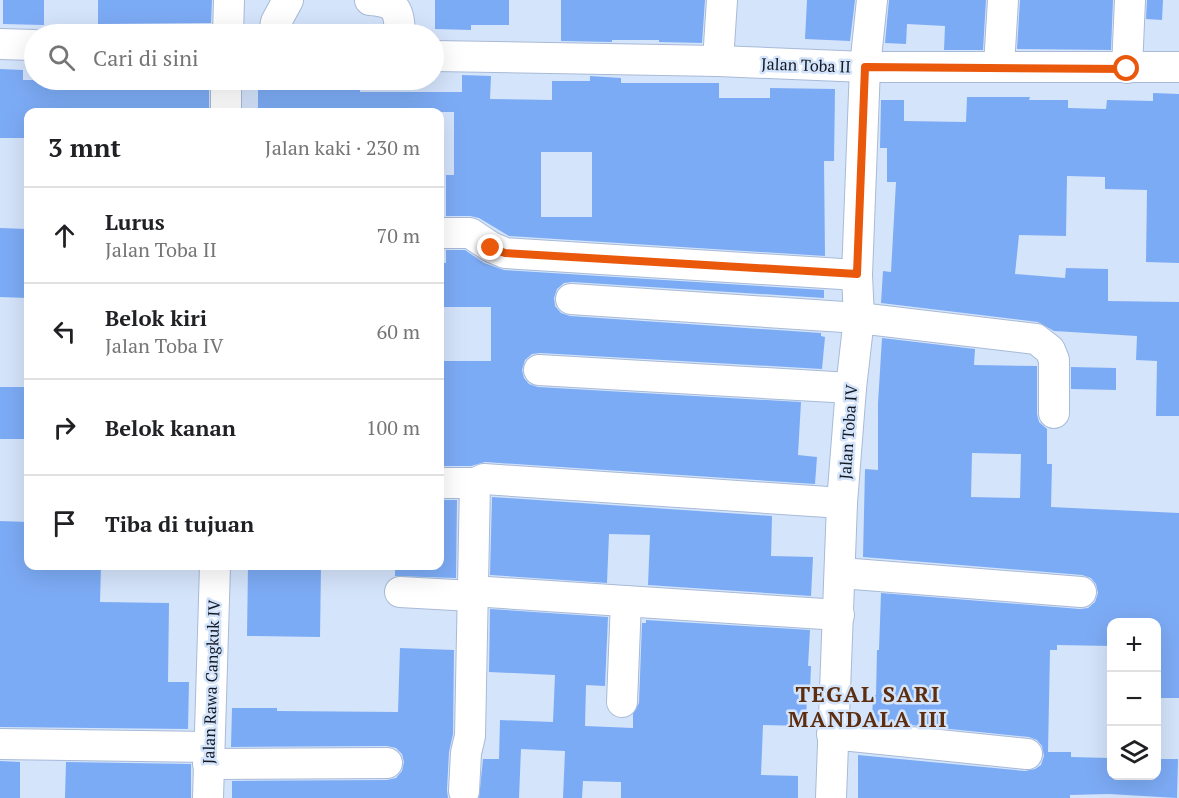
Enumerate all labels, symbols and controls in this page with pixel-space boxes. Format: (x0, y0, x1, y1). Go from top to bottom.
search box (24, 24, 444, 90)
icon: search (45, 41, 78, 74)
text: Cari di sini (93, 43, 199, 72)
street label: Jalan Toba II (761, 52, 851, 78)
route start (1113, 55, 1139, 81)
text: 3 mnt (48, 130, 121, 164)
text: Jalan kaki · 230 m (265, 134, 420, 161)
text: Lurus (105, 207, 165, 236)
icon: ahead (48, 219, 81, 252)
text: 70 m (377, 222, 420, 249)
route end (477, 234, 503, 260)
text: Jalan Toba II (105, 236, 217, 263)
text: Belok kiri (105, 303, 207, 332)
icon: left (48, 315, 81, 348)
text: 60 m (377, 318, 420, 345)
text: Jalan Toba IV (105, 332, 224, 359)
street label: Jalan Toba IV (834, 384, 862, 480)
icon: right (48, 411, 81, 444)
text: Belok kanan (105, 413, 236, 442)
text: 100 m (366, 414, 420, 441)
icon: arrive (48, 507, 81, 540)
text: Tiba di tujuan (105, 509, 254, 538)
street label: Jalan Rawa Cangkuk IV (197, 600, 225, 764)
map controls (1107, 618, 1161, 780)
button: + (1107, 618, 1161, 672)
button: − (1107, 672, 1161, 726)
district label: TEGAL SARI MANDALA III (788, 679, 948, 733)
button: layers (1107, 726, 1161, 780)

